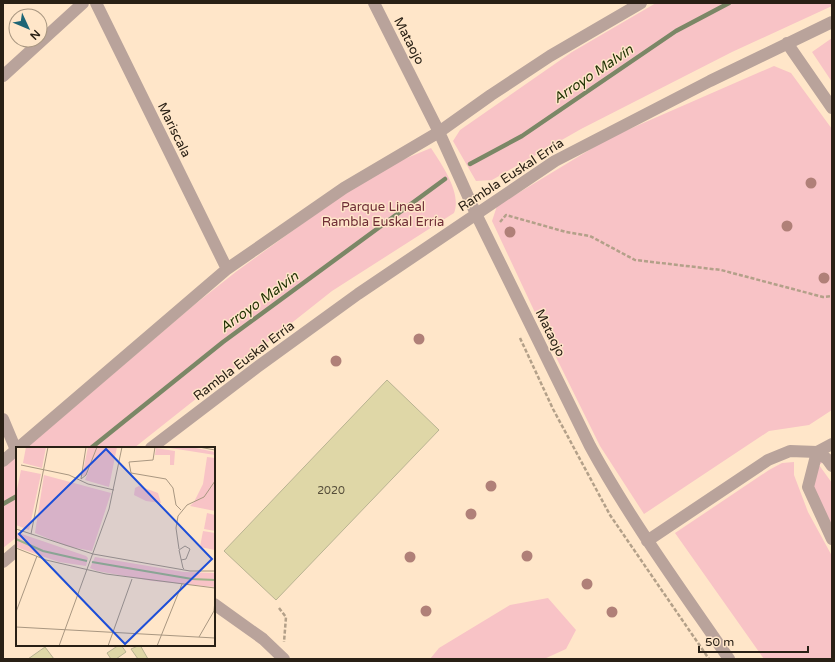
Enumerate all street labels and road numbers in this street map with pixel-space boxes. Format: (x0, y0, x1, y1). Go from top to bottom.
street label: Mataojo (390, 15, 428, 67)
street label: Mariscala (154, 100, 194, 160)
street label: Rambla Euskal Erría (455, 135, 567, 215)
street label: Mataojo (532, 307, 568, 360)
street label: Rambla Euskal Erría (190, 318, 298, 404)

